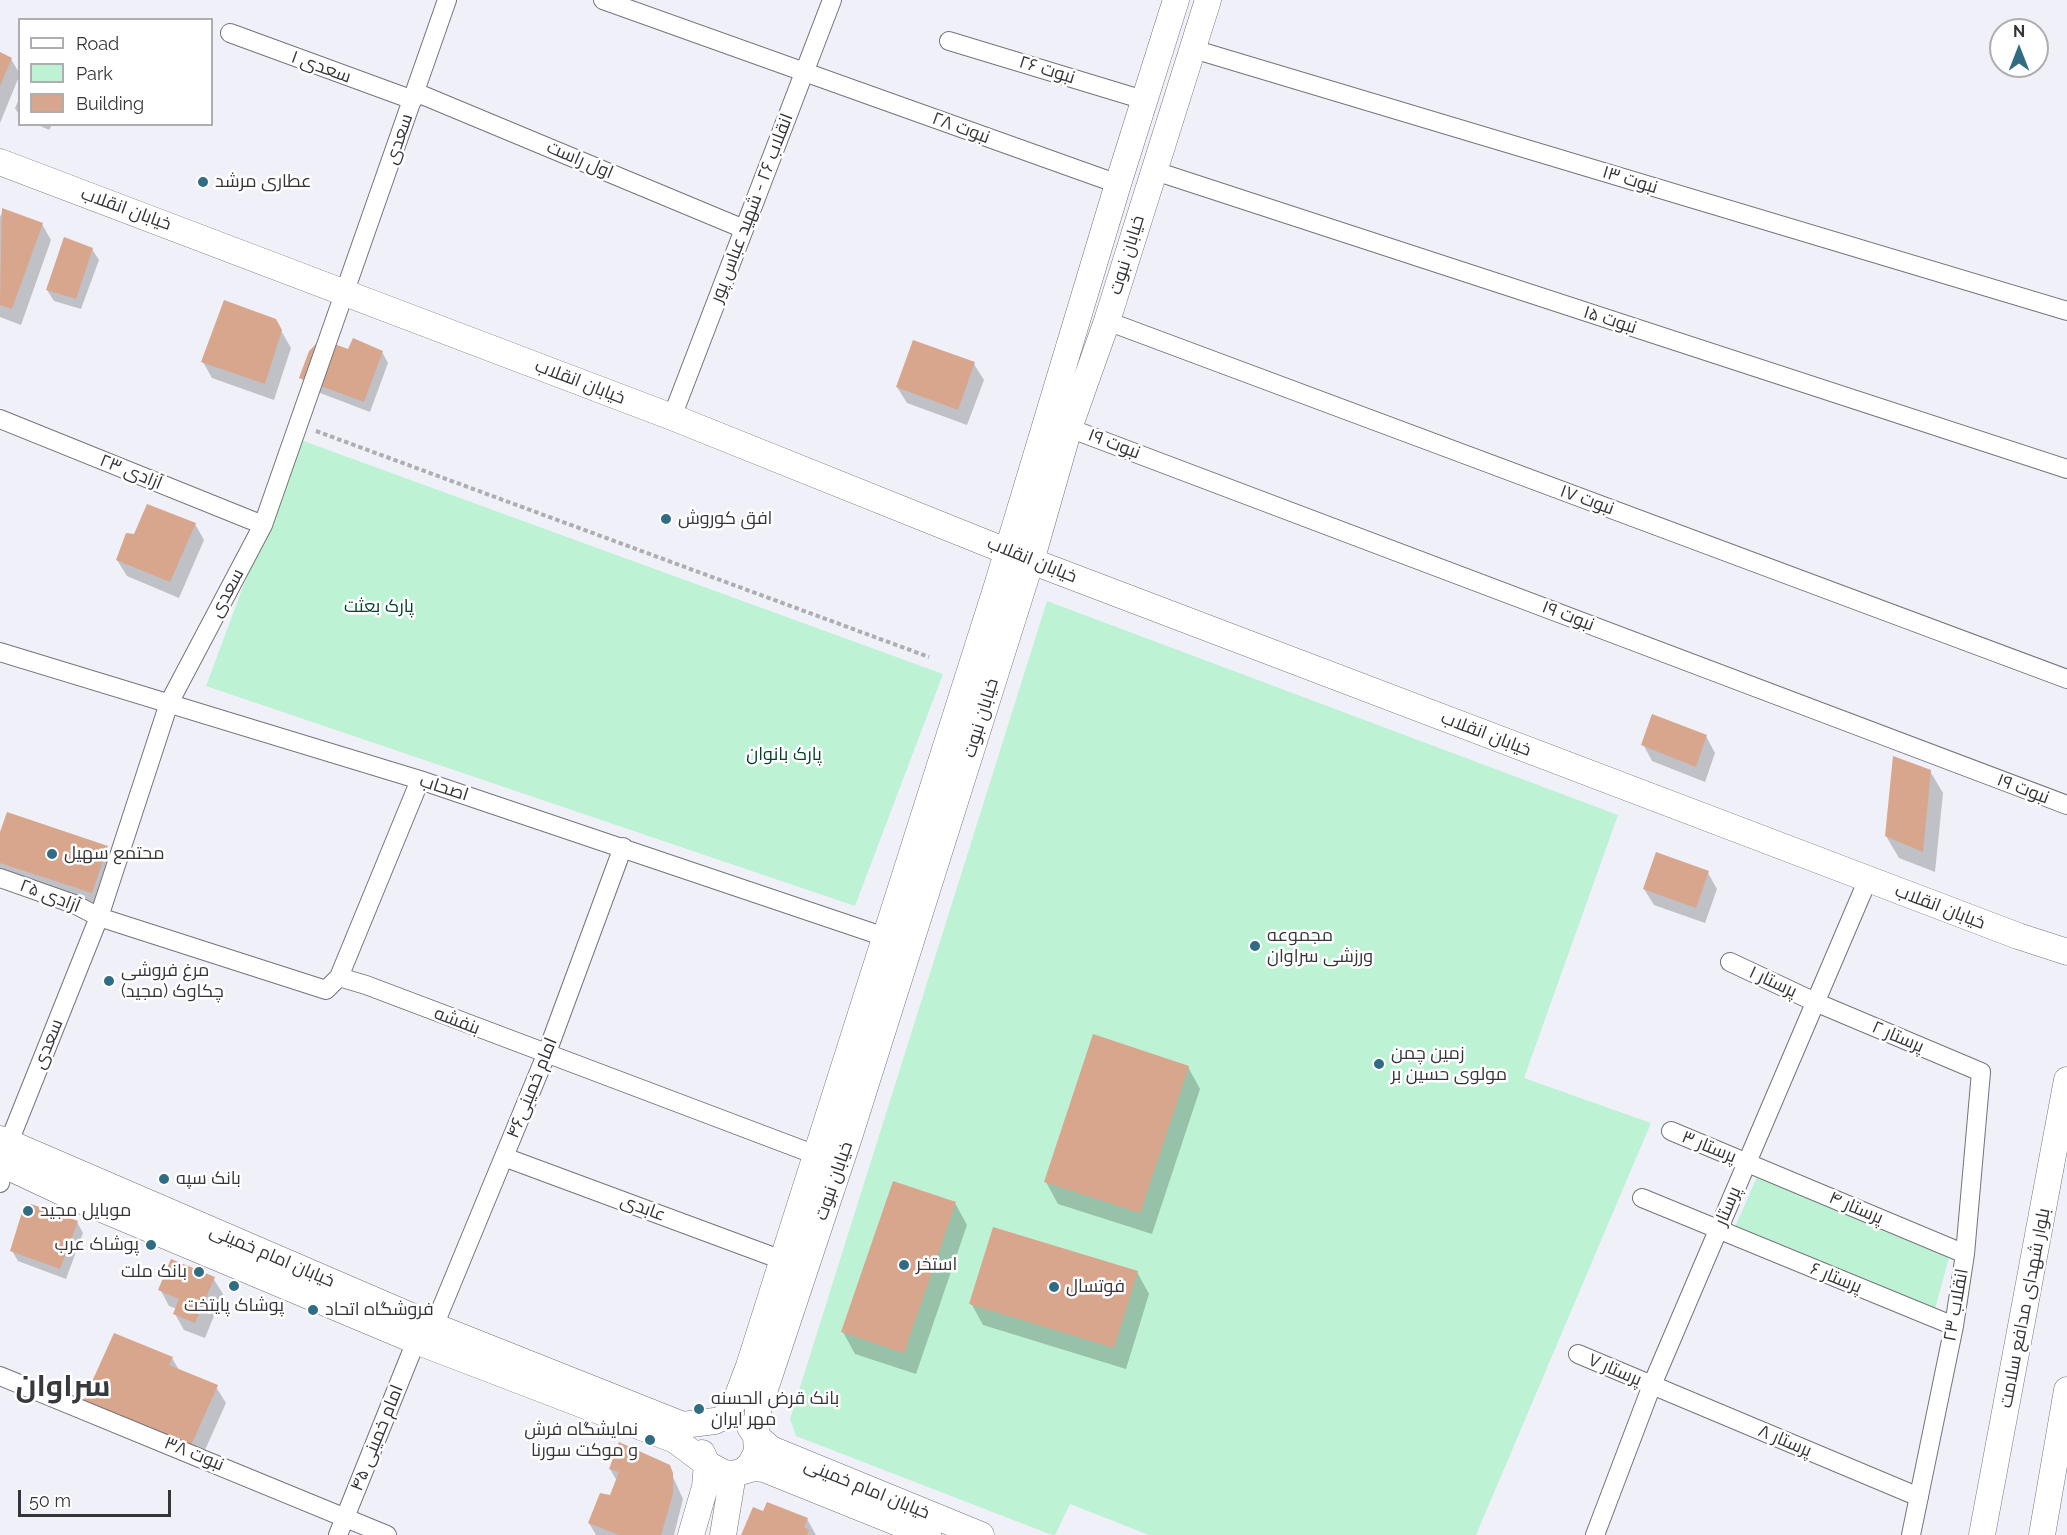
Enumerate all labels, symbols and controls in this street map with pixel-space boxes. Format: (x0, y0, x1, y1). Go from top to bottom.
legend (18, 18, 213, 126)
north arrow (1989, 18, 2049, 78)
text: N (2013, 22, 2025, 41)
text: Road (76, 33, 119, 54)
street label: سعدی ۱ (288, 46, 354, 88)
street label: نبوت ۲۶ (1016, 51, 1078, 89)
text: Park (76, 63, 113, 84)
text: Building (76, 93, 144, 114)
street label: نبوت ۲۸ (929, 108, 993, 148)
street label: انقلاب ۲۶ - شهید عباس پور (706, 110, 798, 306)
street label: سعدی (380, 111, 418, 167)
street label: اول راست (543, 136, 617, 184)
street label: نبوت ۱۳ (1600, 161, 1660, 199)
place label: عطاری مرشد (215, 171, 311, 193)
marker: عطاری مرشد (196, 175, 210, 189)
street label: خیابان انقلاب (78, 183, 174, 235)
street label: خیابان نبوت (1105, 213, 1149, 297)
street label: نبوت ۱۵ (1581, 301, 1639, 339)
street label: خیابان انقلاب (532, 355, 628, 409)
street label: نبوت ۱۹ (1085, 424, 1143, 464)
street label: آزادی ۲۳ (97, 450, 165, 494)
street label: نبوت ۱۷ (1557, 480, 1617, 520)
place label: افق کوروش (678, 508, 772, 530)
marker: افق کوروش (659, 512, 673, 526)
street label: خیابان انقلاب (984, 532, 1080, 588)
street label: سعدی (205, 565, 249, 621)
park label: پارک بعثت (344, 596, 414, 618)
street label: نبوت ۱۹ (1539, 596, 1597, 636)
street label: خیابان نبوت (959, 676, 1003, 760)
street label: خیابان انقلاب (1438, 707, 1534, 761)
park label: پارک بانوان (746, 744, 822, 766)
street label: نبوت ۱۹ (1994, 769, 2052, 809)
street label: اصحاب (417, 770, 471, 806)
place label: محتمع سهیل (64, 843, 164, 865)
marker: محتمع سهیل (45, 847, 59, 861)
street label: آزادی ۲۵ (17, 875, 83, 917)
street label: خیابان انقلاب (1892, 880, 1988, 934)
place label: مجموعه ورزشی سراوان (1267, 925, 1373, 968)
marker: مجموعه ورزشی سراوان (1248, 939, 1262, 953)
place label: مرغ فروشی چکاوک (مجید) (121, 960, 224, 1002)
street label: پرستار ۱ (1746, 962, 1800, 1002)
marker: مرغ فروشی چکاوک (مجید) (102, 974, 116, 988)
street label: بنفشه (431, 1002, 483, 1040)
street label: سعدی (28, 1016, 68, 1072)
street label: پرستار ۲ (1869, 1016, 1927, 1058)
street label: امام خمینی۴۶ (502, 1034, 562, 1142)
place label: زمین چمن مولوی حسین بر (1391, 1043, 1507, 1086)
marker: زمین چمن مولوی حسین بر (1372, 1057, 1386, 1071)
street label: پرستار ۳ (1678, 1126, 1740, 1168)
street label: خیابان نبوت (810, 1139, 858, 1223)
place label: بانک سپه (176, 1168, 241, 1190)
marker: بانک سپه (157, 1172, 171, 1186)
street label: پرستار (1710, 1183, 1746, 1229)
street label: پرستار ۴ (1826, 1187, 1886, 1229)
street label: عابدی (617, 1190, 669, 1226)
place label: موبایل مجید (40, 1200, 131, 1222)
marker: موبایل مجید (21, 1204, 35, 1218)
street label: بلوار شهدای مدافع سلامت (1995, 1206, 2055, 1410)
street label: خیابان امام خمینی (206, 1220, 338, 1292)
place label: پوشاک عرب (55, 1234, 139, 1256)
marker: پوشاک عرب (144, 1238, 158, 1252)
place label: استخر (916, 1254, 957, 1276)
marker: استخر (897, 1258, 911, 1272)
street label: پرستار ۶ (1807, 1258, 1865, 1298)
place label: بانک ملت (121, 1261, 187, 1283)
marker: بانک ملت (192, 1265, 206, 1279)
street label: انقلاب ۲۳ (1939, 1267, 1973, 1343)
place label: فوتسال (1066, 1276, 1125, 1298)
marker: پوشاک پایتخت (227, 1279, 241, 1293)
marker: فوتسال (1047, 1280, 1061, 1294)
place label: پوشاک پایتخت (184, 1295, 284, 1317)
place label: فروشگاه اتحاد (325, 1299, 434, 1321)
marker: فروشگاه اتحاد (306, 1303, 320, 1317)
street label: پرستار ۷ (1585, 1349, 1645, 1391)
district label: سراوان (15, 1369, 111, 1405)
street label: امام خمینی ۴۵ (346, 1382, 408, 1494)
place label: بانک قرض الحسنه مهر ایران (711, 1388, 839, 1430)
marker: بانک قرض الحسنه مهر ایران (692, 1402, 706, 1416)
place label: نمایشگاه فرش و موکت سورنا (524, 1419, 638, 1462)
street label: پرستار ۸ (1755, 1420, 1815, 1462)
street label: نبوت ۳۸ (161, 1432, 227, 1476)
marker: نمایشگاه فرش و موکت سورنا (643, 1433, 657, 1447)
street label: خیابان امام خمینی (801, 1454, 933, 1524)
scale bar (21, 1478, 174, 1516)
text: 50 m (29, 1490, 71, 1511)

